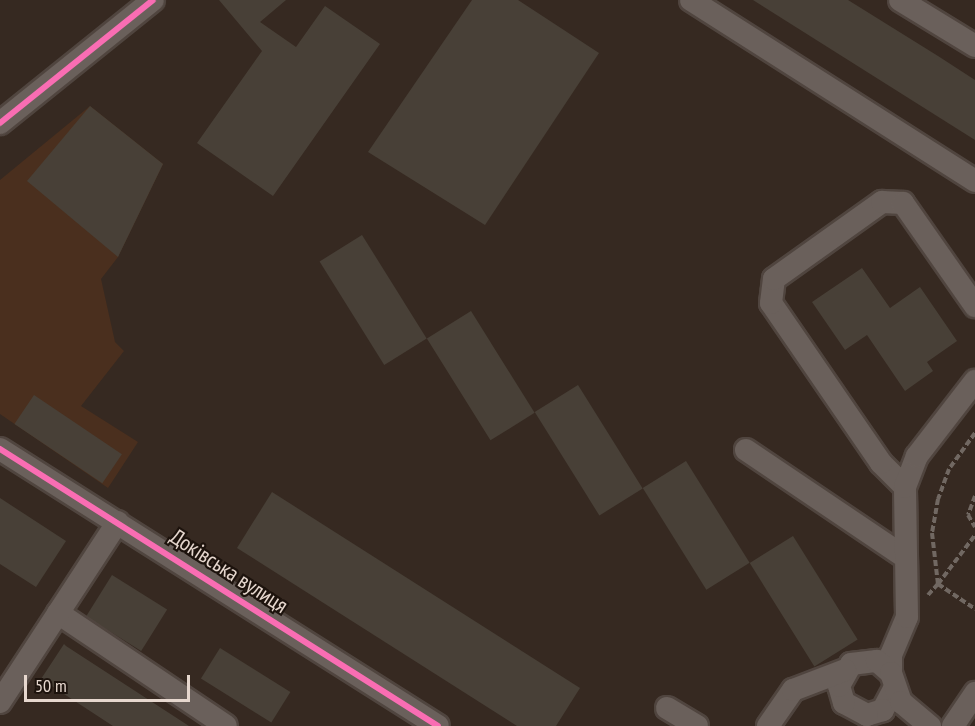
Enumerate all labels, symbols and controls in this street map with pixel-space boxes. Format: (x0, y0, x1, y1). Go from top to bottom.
street label: Доківська вулиця (165, 523, 293, 619)
scale bar (27, 663, 194, 701)
text: 50 m (35, 674, 67, 697)

